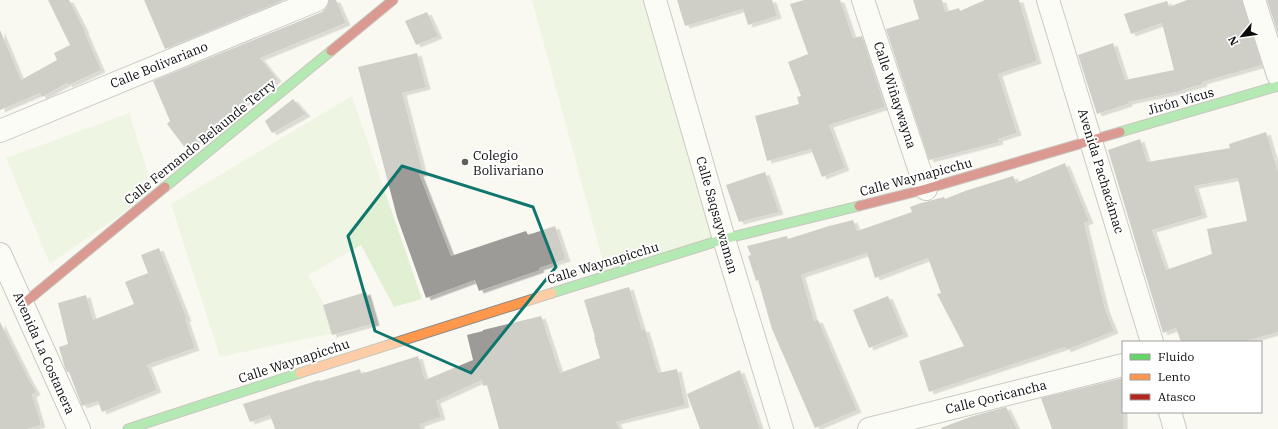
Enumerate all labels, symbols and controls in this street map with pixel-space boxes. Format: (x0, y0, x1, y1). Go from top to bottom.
north arrow (1222, 16, 1262, 56)
text: N (1225, 33, 1241, 48)
street label: Calle Bolivariano (108, 38, 210, 92)
street label: Calle Wiñaywayna (870, 39, 920, 151)
street label: Calle Fernando Belaunde Terry (121, 76, 279, 208)
street label: Jirón Vicus (1146, 83, 1216, 119)
street label: Avenida Pachacámac (1074, 106, 1128, 236)
place label: Colegio Bolivariano (473, 147, 544, 179)
street label: Calle Saqsaywaman (692, 154, 742, 276)
street label: Calle Waynapicchu (858, 154, 974, 200)
marker: Colegio Bolivariano (460, 157, 470, 167)
street label: Calle Waynapicchu (545, 238, 661, 288)
street label: Avenida La Costanera (9, 289, 79, 417)
street label: Calle Waynapicchu (236, 335, 352, 387)
legend (1122, 341, 1262, 413)
text: Fluido (1158, 349, 1195, 364)
text: Lento (1158, 369, 1190, 384)
street label: Calle Qoricancha (944, 376, 1048, 418)
text: Atasco (1158, 389, 1196, 404)

